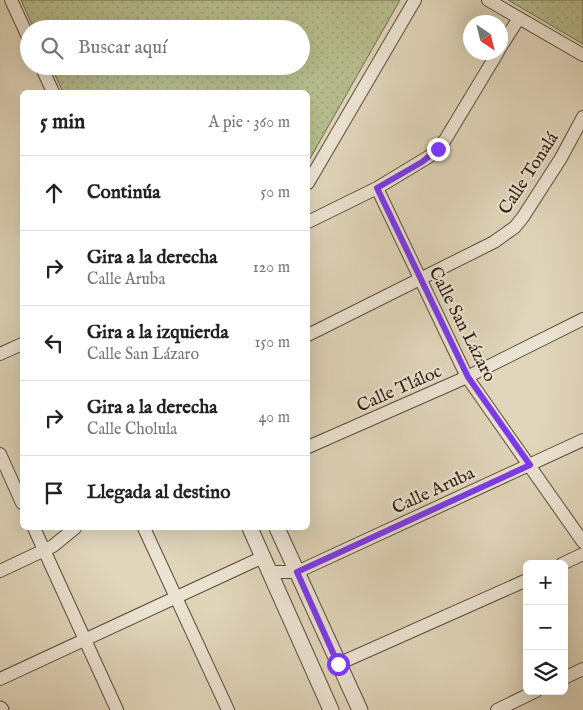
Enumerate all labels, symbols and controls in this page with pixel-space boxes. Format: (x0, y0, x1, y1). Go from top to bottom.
north arrow (463, 15, 508, 60)
search box (20, 20, 310, 75)
icon: search (38, 34, 66, 62)
text: Buscar aquí (78, 36, 167, 60)
text: 5 min (40, 109, 85, 136)
text: A pie · 360 m (209, 113, 290, 133)
street label: Calle Tonalá (494, 128, 565, 219)
route end (427, 138, 450, 161)
icon: ahead (40, 179, 68, 207)
text: Continúa (87, 181, 161, 205)
text: 50 m (261, 183, 290, 203)
text: Gira a la derecha (87, 246, 217, 270)
icon: right (40, 254, 68, 282)
text: 120 m (253, 258, 290, 278)
street label: Calle San Lázaro (423, 263, 501, 386)
text: Calle Aruba (87, 270, 165, 290)
text: Gira a la izquierda (87, 321, 229, 345)
icon: left (40, 329, 68, 357)
text: 150 m (255, 333, 290, 353)
text: Calle San Lázaro (87, 345, 199, 365)
street label: Calle Tláloc (354, 360, 446, 418)
text: Gira a la derecha (87, 396, 217, 420)
icon: right (40, 404, 68, 432)
text: 40 m (258, 408, 290, 428)
text: Calle Cholula (87, 420, 177, 440)
street label: Calle Aruba (389, 462, 479, 520)
icon: arrive (40, 479, 68, 507)
text: Llegada al destino (87, 481, 230, 505)
map controls (523, 560, 568, 695)
button: + (523, 560, 568, 605)
button: − (523, 605, 568, 650)
button: layers (523, 650, 568, 695)
route start (327, 653, 350, 676)

